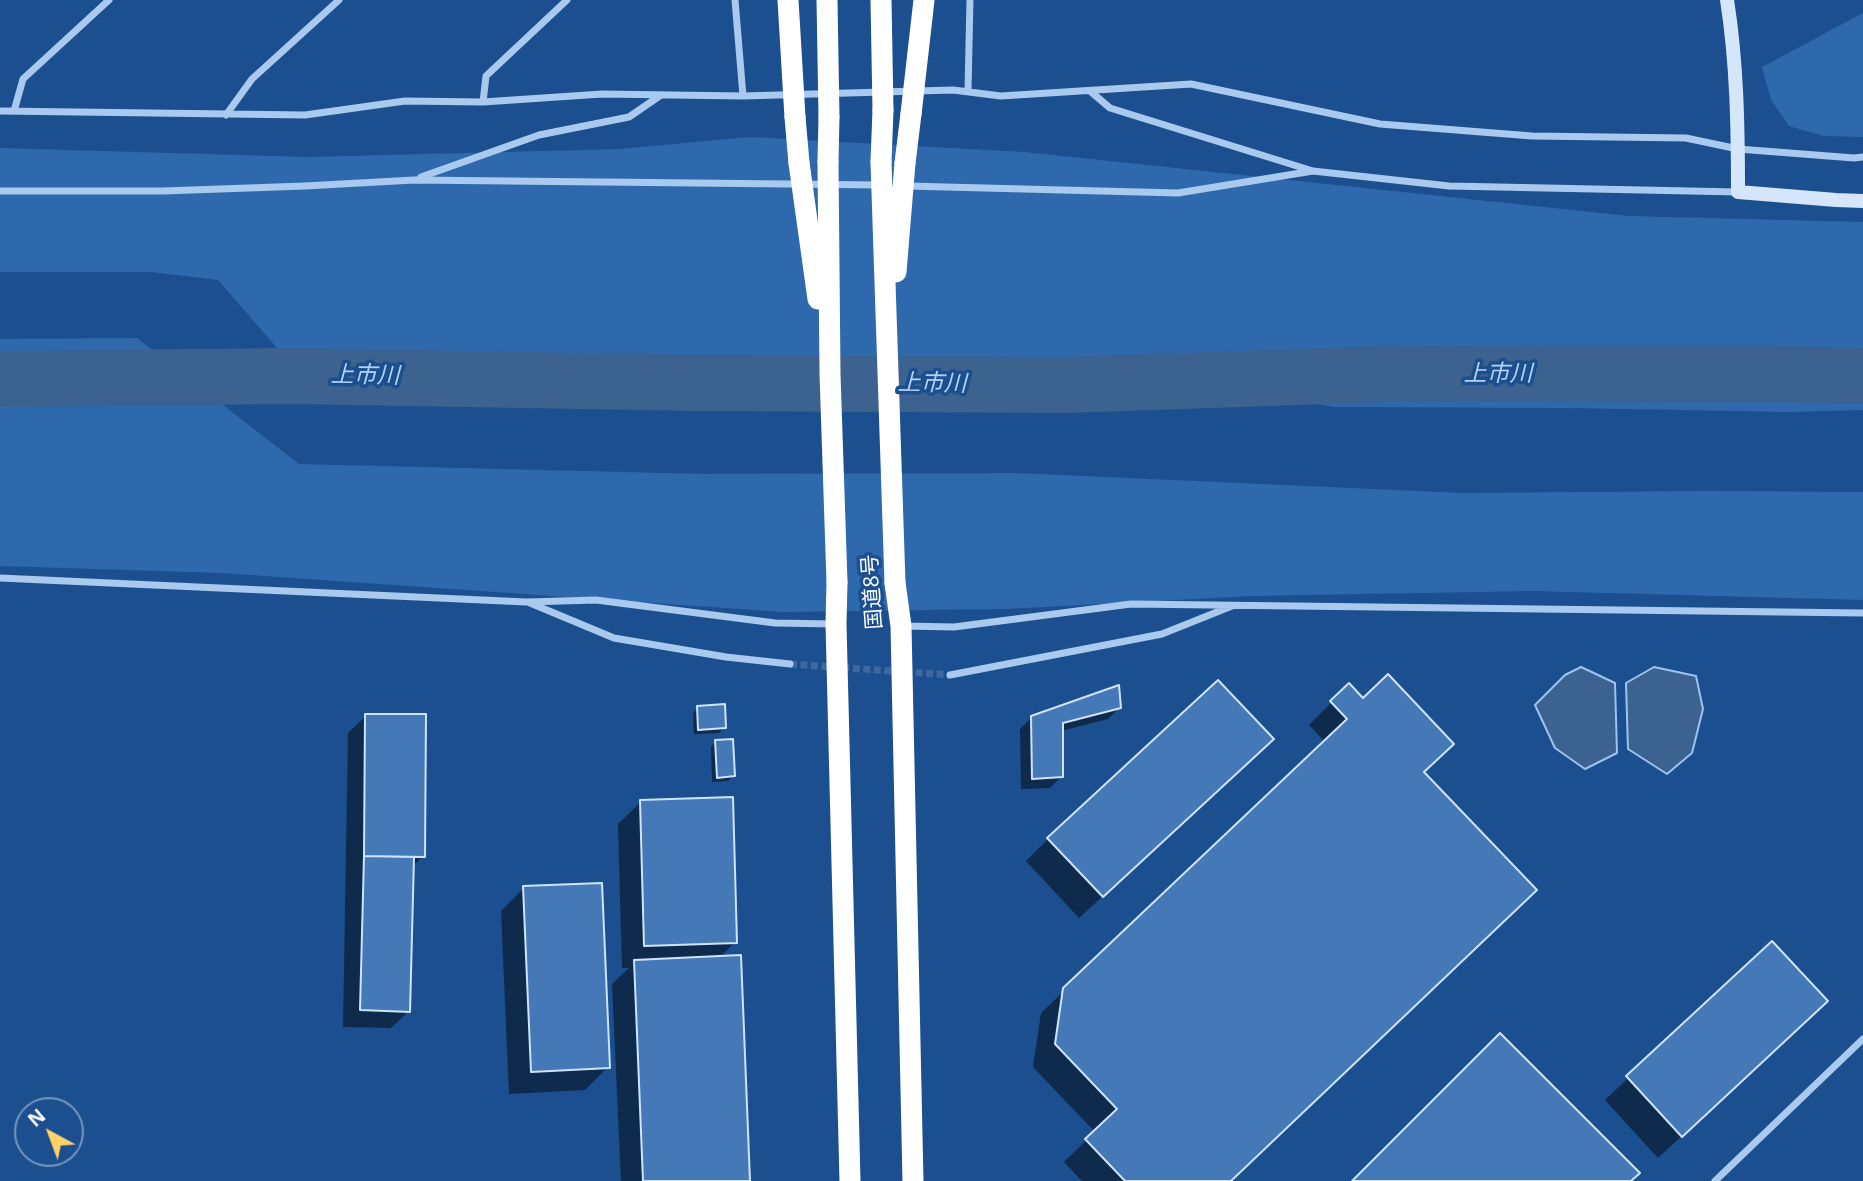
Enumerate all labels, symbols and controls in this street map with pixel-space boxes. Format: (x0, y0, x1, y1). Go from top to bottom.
water label: 上市川 (1464, 360, 1532, 388)
water label: 上市川 (330, 362, 400, 390)
water label: 上市川 (897, 370, 967, 398)
street label: 国道8号 (858, 554, 888, 630)
north arrow (14, 1097, 84, 1167)
text: N (22, 1103, 51, 1133)

